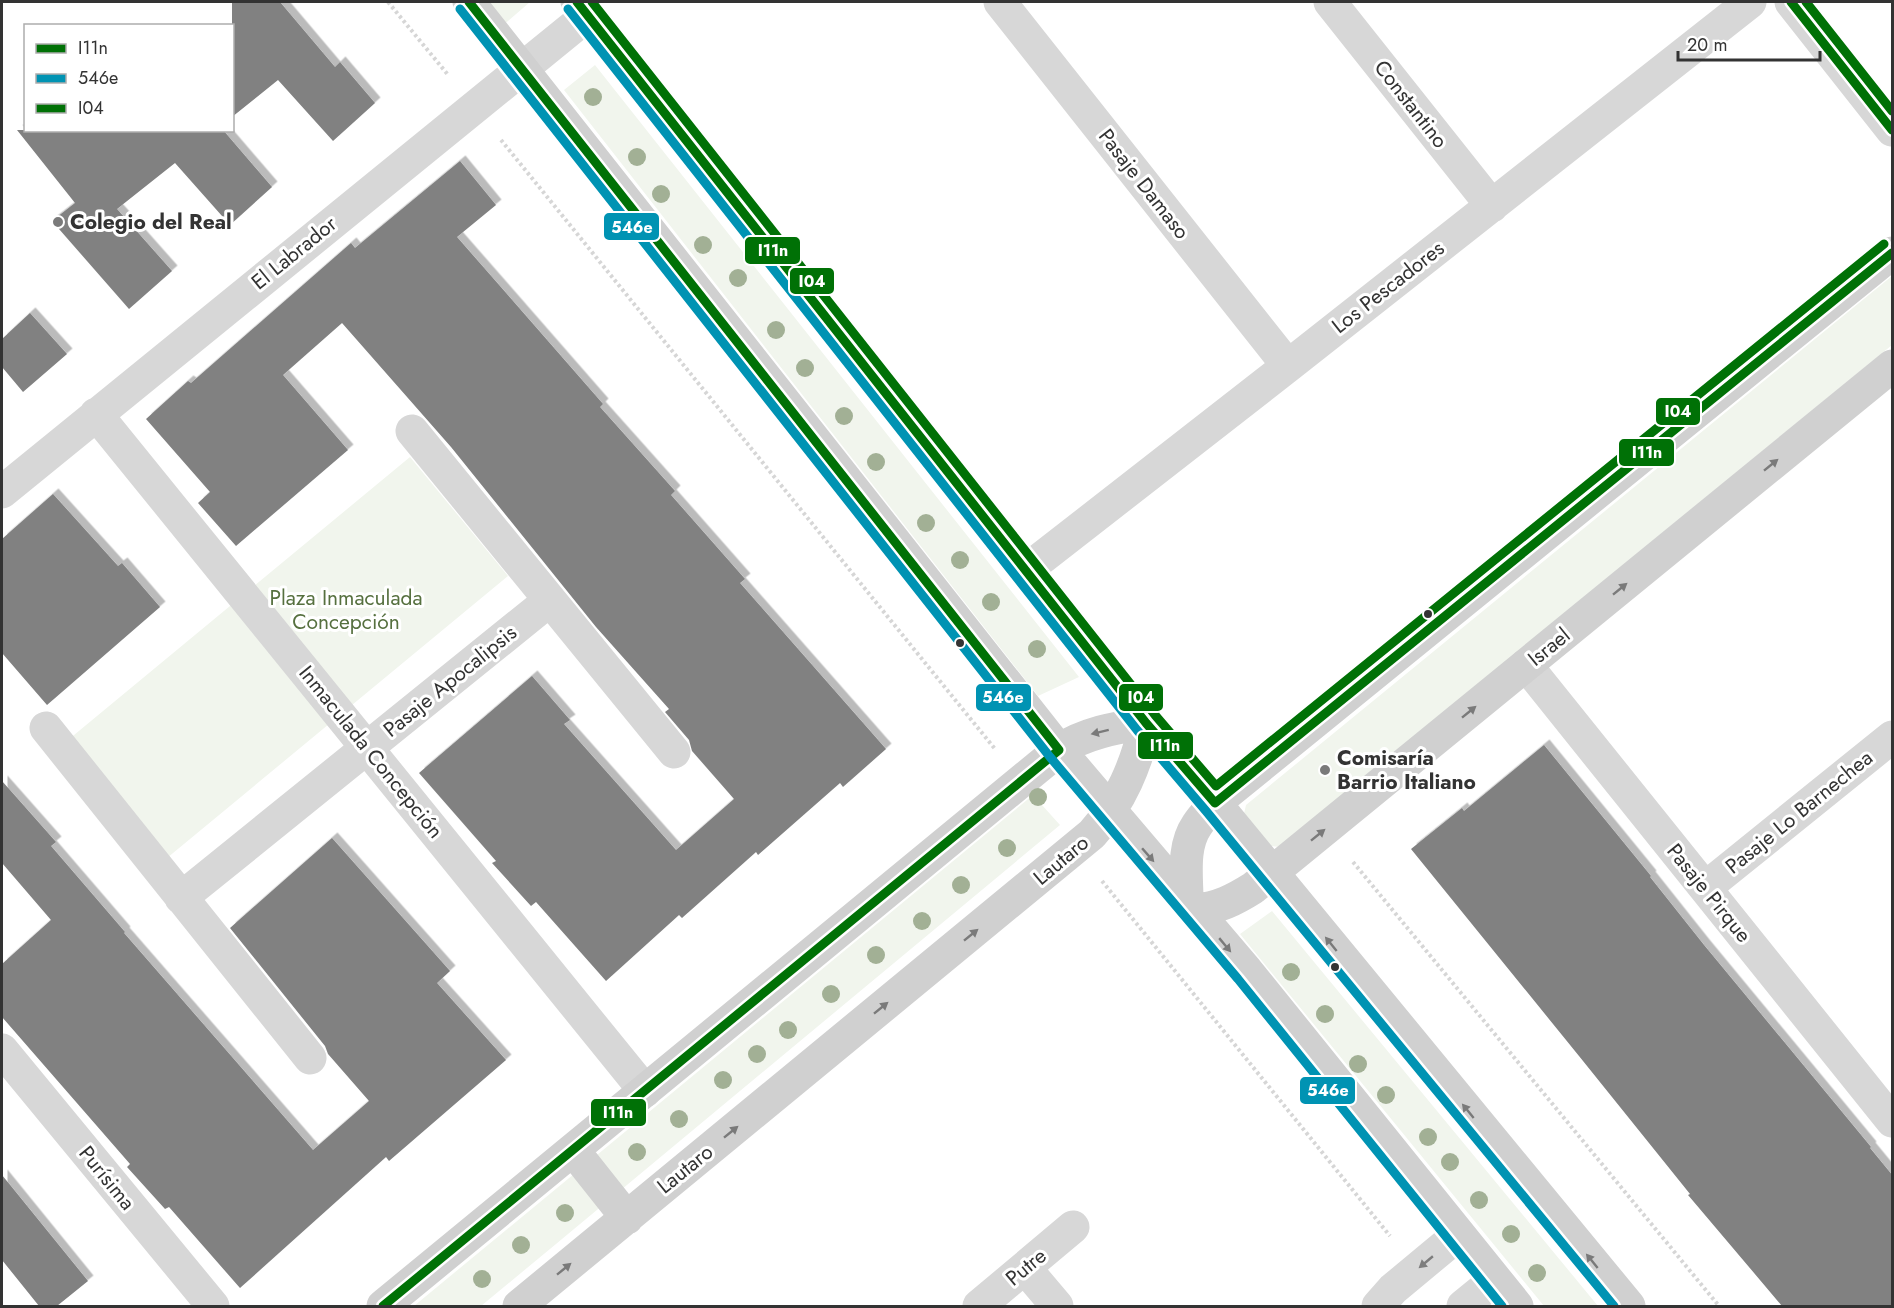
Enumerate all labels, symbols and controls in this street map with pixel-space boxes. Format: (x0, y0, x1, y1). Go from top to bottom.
legend (24, 24, 234, 132)
scale bar (1678, 24, 1820, 62)
text: 20 m (1687, 32, 1727, 58)
text: I11n (78, 35, 108, 61)
street label: Constantino (1367, 54, 1455, 154)
text: 546e (78, 65, 118, 91)
text: I04 (78, 95, 104, 121)
street label: Pasaje Damaso (1091, 122, 1197, 246)
place label: Colegio del Real (70, 207, 232, 237)
street label: El Labrador (245, 209, 344, 297)
line badge: 546e (603, 212, 660, 241)
marker: Colegio del Real (51, 215, 65, 229)
text: 546e (611, 216, 653, 239)
street label: Los Pescadores (1325, 233, 1451, 341)
line badge: I11n (744, 236, 801, 265)
text: I11n (758, 239, 788, 262)
line badge: I04 (789, 267, 835, 295)
text: I04 (799, 270, 825, 293)
line badge: I04 (1655, 397, 1701, 426)
text: I04 (1665, 400, 1691, 423)
line badge: I11n (1618, 438, 1675, 467)
text: I11n (1632, 441, 1662, 464)
one-way arrow (1763, 459, 1779, 472)
one-way arrow (1612, 582, 1628, 595)
park label: Plaza Inmaculada Concepción (269, 583, 423, 637)
unlabelled marker (1422, 608, 1434, 620)
street label: Pasaje Apocalipsis (377, 618, 523, 744)
street label: Israel (1521, 621, 1577, 673)
unlabelled marker (954, 637, 966, 649)
street label: Inmaculada Concepción (292, 659, 450, 845)
line badge: 546e (975, 683, 1032, 712)
line badge: I04 (1118, 683, 1164, 712)
text: 546e (982, 686, 1024, 709)
text: I04 (1128, 686, 1154, 709)
one-way arrow (1461, 706, 1476, 719)
one-way arrow (1091, 727, 1110, 737)
line badge: I11n (1137, 731, 1194, 760)
text: I11n (1150, 734, 1180, 757)
place label: Comisaría Barrio Italiano (1337, 743, 1476, 797)
street label: Pasaje Lo Barnechea (1719, 743, 1879, 881)
marker: Comisaría Barrio Italiano (1318, 763, 1332, 777)
street label: Lautaro (1027, 828, 1095, 892)
one-way arrow (1310, 829, 1326, 842)
street label: Pasaje Pirque (1660, 837, 1758, 949)
one-way arrow (1141, 847, 1154, 862)
one-way arrow (963, 929, 978, 941)
one-way arrow (1218, 937, 1231, 952)
one-way arrow (1325, 937, 1338, 952)
unlabelled marker (1329, 961, 1341, 973)
one-way arrow (873, 1002, 888, 1015)
line badge: 546e (1299, 1076, 1356, 1105)
text: 546e (1307, 1079, 1349, 1102)
line badge: I11n (590, 1098, 647, 1127)
text: I11n (603, 1101, 633, 1124)
one-way arrow (1462, 1103, 1475, 1119)
one-way arrow (723, 1126, 738, 1139)
street label: Lautaro (651, 1137, 719, 1201)
street label: Purísima (72, 1139, 142, 1217)
street label: Putre (999, 1241, 1053, 1293)
one-way arrow (1586, 1254, 1599, 1269)
one-way arrow (1419, 1255, 1434, 1268)
one-way arrow (556, 1263, 572, 1276)

